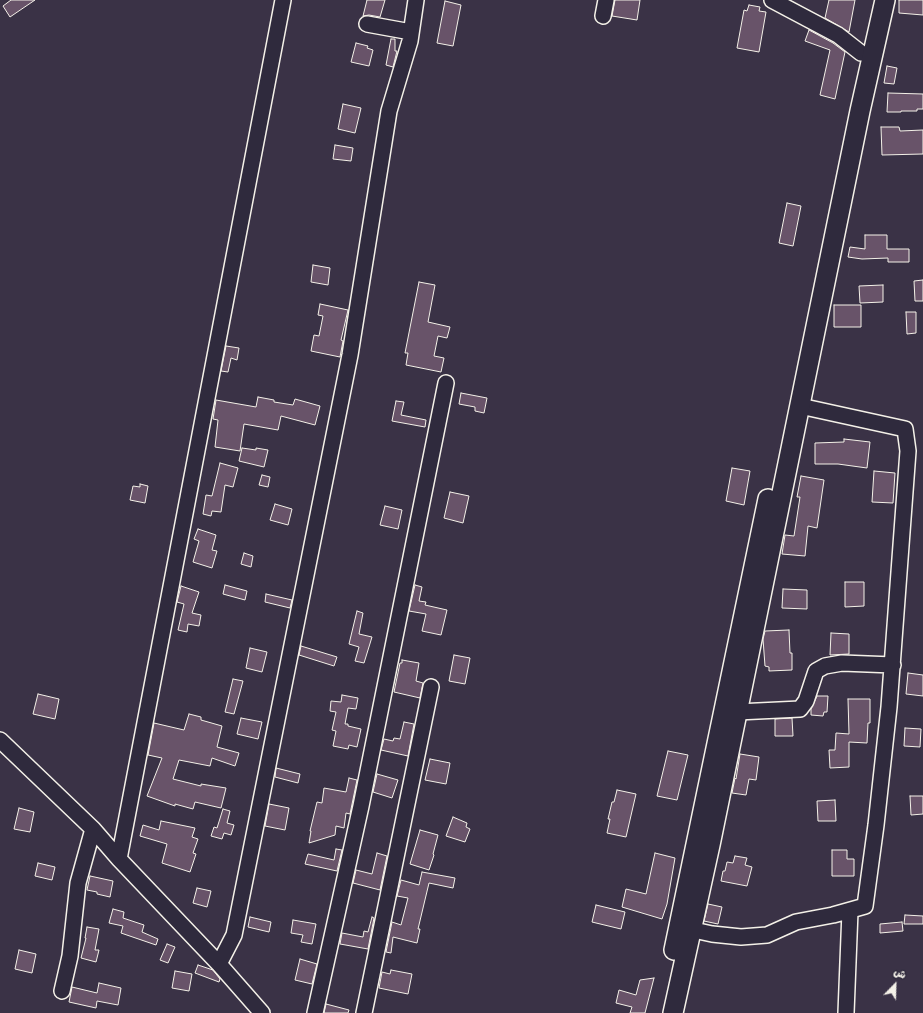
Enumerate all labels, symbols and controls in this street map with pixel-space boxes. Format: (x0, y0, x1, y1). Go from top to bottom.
north arrow (875, 965, 915, 1005)
text: ش (892, 965, 908, 982)

